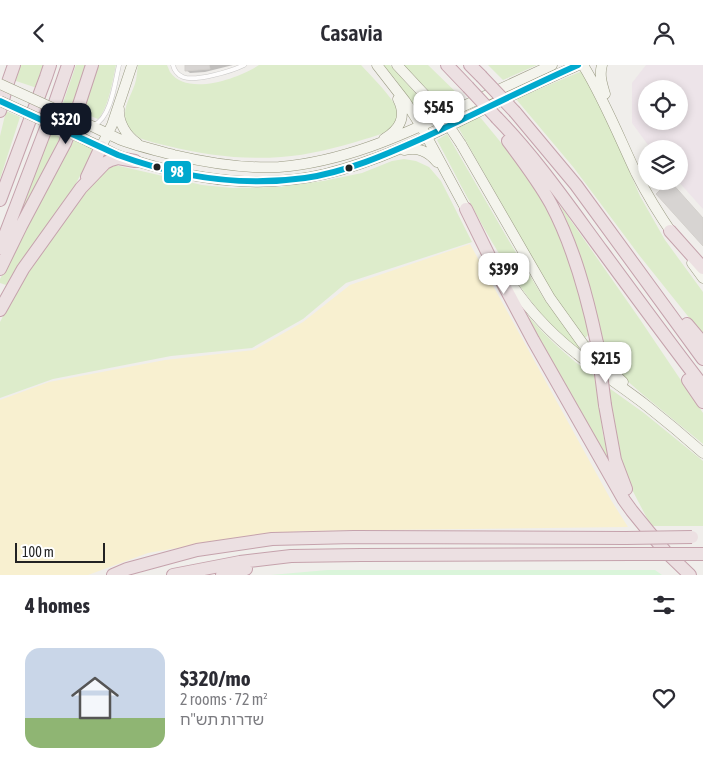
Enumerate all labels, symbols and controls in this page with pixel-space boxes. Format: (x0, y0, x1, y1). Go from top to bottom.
icon: back (25, 19, 53, 47)
icon: person (650, 19, 678, 47)
text: Casavia (320, 20, 383, 46)
map controls (638, 80, 688, 190)
button: locate (638, 80, 688, 130)
pin: $545 (409, 91, 469, 133)
text: $545 (424, 98, 454, 116)
pin: $320 (36, 103, 96, 145)
text: $320 (51, 110, 81, 128)
button: layers (638, 140, 688, 190)
line badge: 98 (163, 160, 192, 184)
unlabelled marker (152, 162, 162, 172)
unlabelled marker (344, 163, 354, 173)
text: 98 (170, 164, 184, 180)
pin: $399 (474, 253, 534, 295)
text: $399 (489, 260, 519, 278)
pin: $215 (576, 341, 636, 384)
text: $215 (591, 349, 621, 367)
scale bar (15, 540, 105, 563)
text: 100 m (22, 544, 54, 560)
icon: filters (650, 591, 678, 619)
text: 4 homes (25, 593, 90, 617)
text: $320/mo (180, 666, 251, 690)
icon: home (65, 668, 125, 728)
icon: heart (650, 684, 678, 712)
text: 2 rooms · 72 m² (180, 690, 268, 708)
text: שדרות תש"ח (180, 710, 264, 728)

